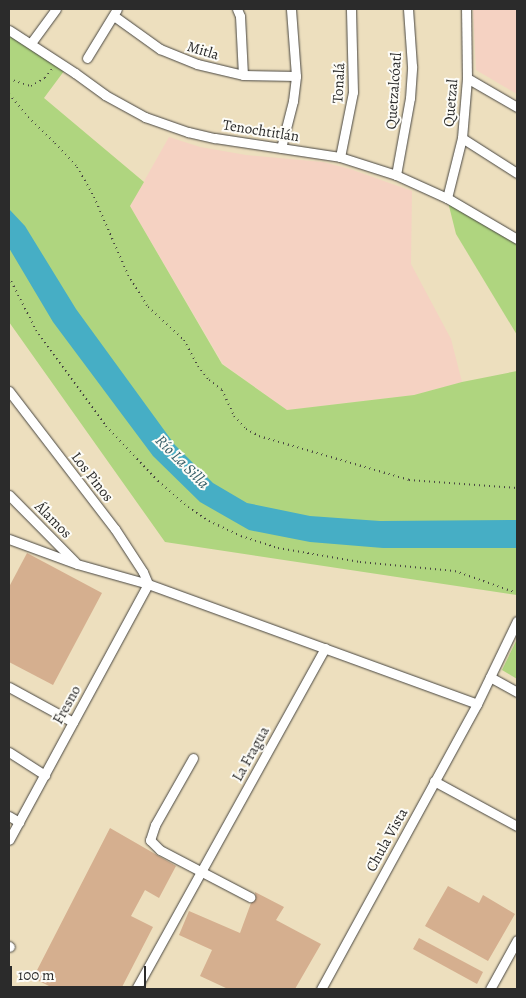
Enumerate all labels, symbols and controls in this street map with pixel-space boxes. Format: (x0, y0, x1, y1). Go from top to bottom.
street label: Mitla (185, 38, 221, 64)
street label: Quetzalcóatl (382, 52, 406, 130)
street label: Tonalá (329, 62, 349, 104)
street label: Quetzal (440, 78, 462, 128)
street label: Tenochtitlán (222, 116, 300, 146)
water label: Río La Silla (151, 431, 213, 493)
street label: Los Pinos (67, 449, 117, 505)
street label: Álamos (31, 498, 75, 542)
street label: Fresno (49, 683, 85, 727)
street label: La Fragua (229, 723, 273, 785)
street label: Chula Vista (362, 805, 412, 875)
scale bar (12, 956, 149, 988)
text: 100 m (18, 965, 55, 985)

